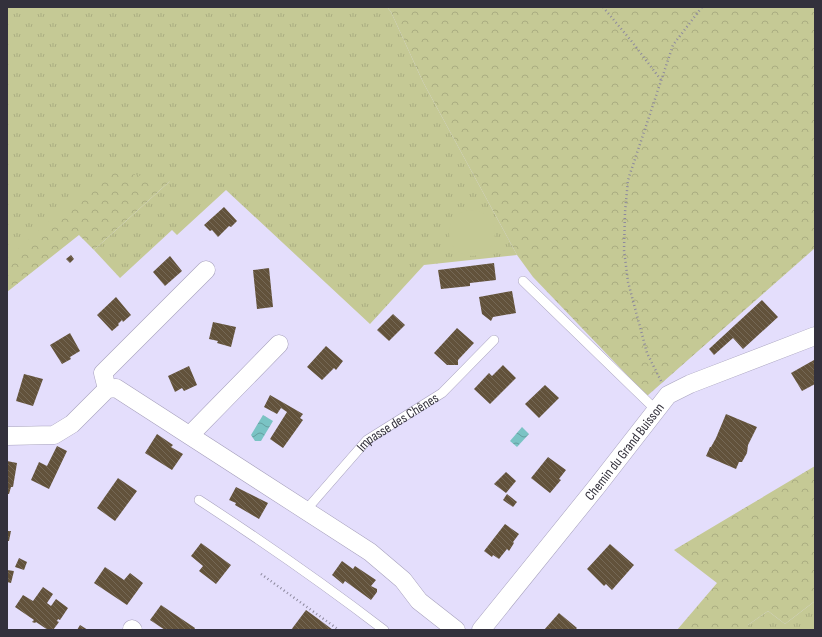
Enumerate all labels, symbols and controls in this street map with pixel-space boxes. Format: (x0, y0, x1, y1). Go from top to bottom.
street label: Impasse des Chênes (353, 389, 441, 455)
street label: Chemin du Grand Buisson (581, 399, 667, 503)

